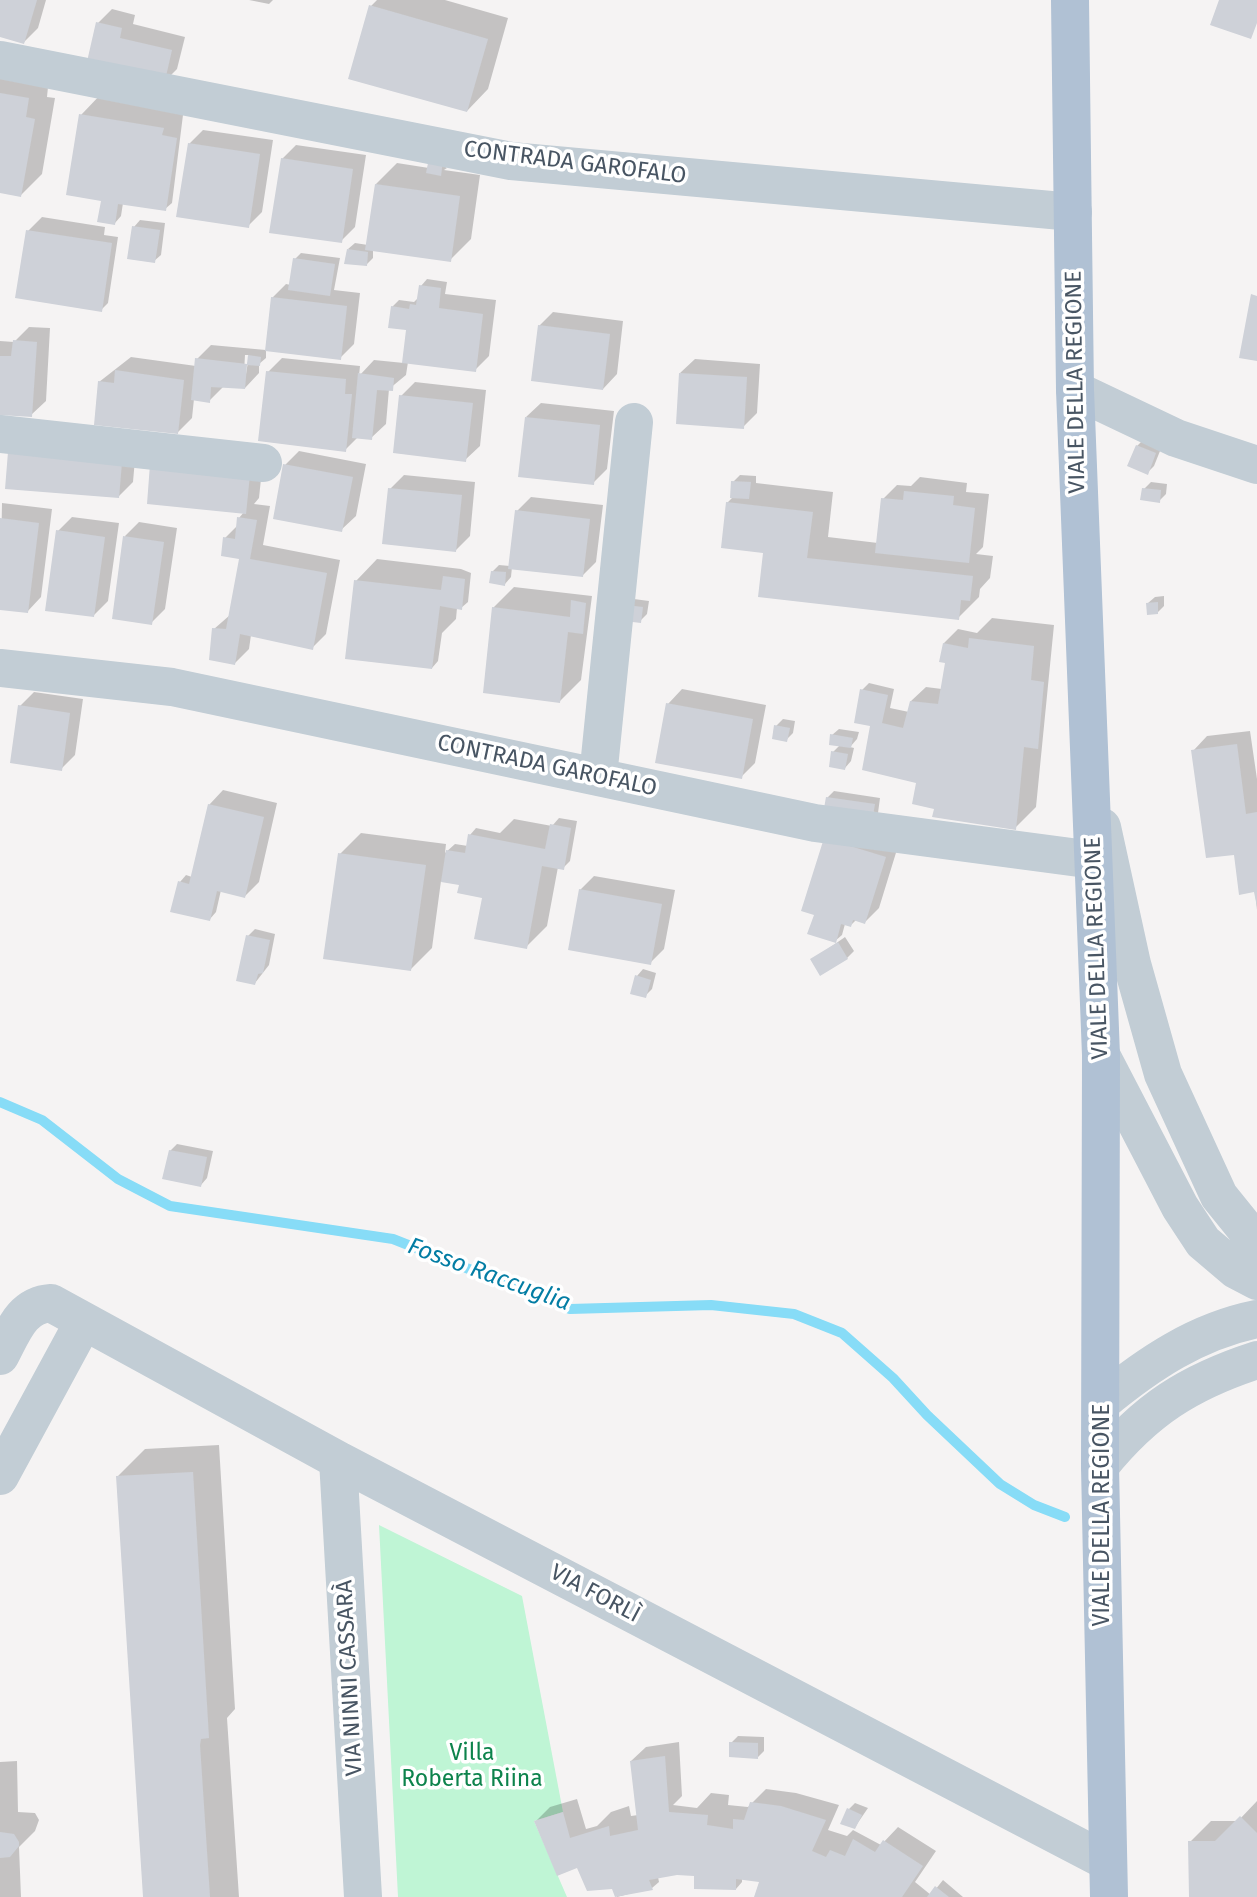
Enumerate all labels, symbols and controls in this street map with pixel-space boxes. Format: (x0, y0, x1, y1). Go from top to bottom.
street label: CONTRADA GAROFALO (462, 136, 688, 190)
street label: VIALE DELLA REGIONE (1060, 270, 1092, 494)
street label: CONTRADA GAROFALO (435, 729, 659, 803)
street label: VIALE DELLA REGIONE (1079, 836, 1115, 1060)
water label: Fosso Raccuglia (404, 1232, 574, 1318)
street label: VIALE DELLA REGIONE (1089, 1403, 1117, 1627)
street label: VIA FORLÌ (545, 1559, 645, 1629)
street label: VIA NINNI CASSARÀ (331, 1579, 369, 1777)
park label: Villa Roberta Riina (401, 1740, 543, 1794)

